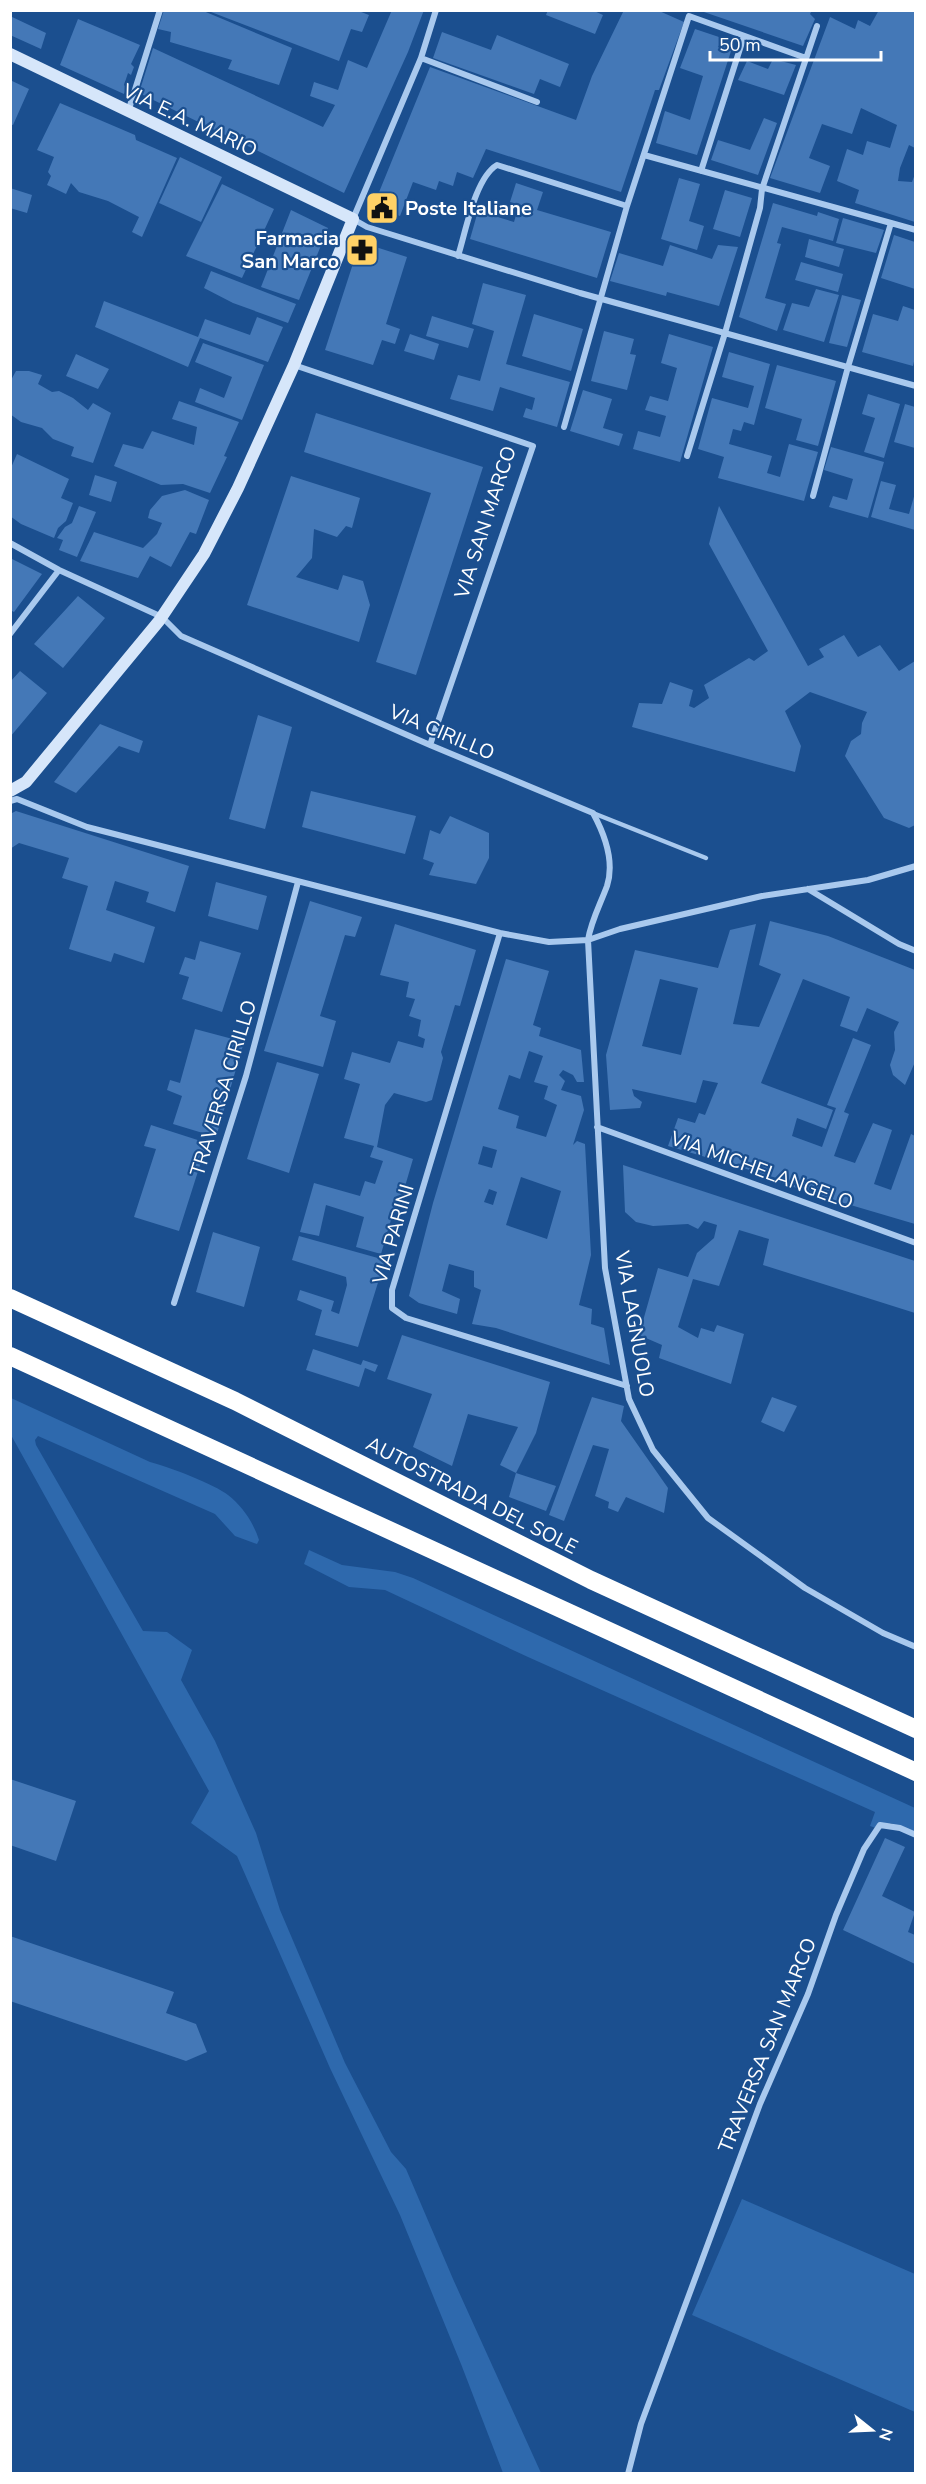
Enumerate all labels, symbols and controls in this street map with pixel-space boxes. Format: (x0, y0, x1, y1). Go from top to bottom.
scale bar (710, 24, 881, 62)
text: 50 m (719, 33, 761, 57)
street label: VIA E.A. MARIO (117, 77, 261, 163)
public building icon: Poste Italiane (364, 190, 400, 226)
place label: Poste Italiane (405, 195, 532, 222)
place label: Farmacia San Marco (242, 225, 339, 275)
pharmacy icon: Farmacia San Marco (344, 232, 380, 268)
street label: VIA SAN MARCO (448, 442, 523, 603)
street label: VIA CIRILLO (384, 698, 499, 767)
street label: TRAVERSA CIRILLO (184, 997, 263, 1180)
street label: VIA MICHELANGELO (666, 1124, 857, 1216)
street label: VIA PARINI (366, 1181, 421, 1288)
street label: VIA LAGNUOLO (608, 1248, 661, 1399)
street label: AUTOSTRADA DEL SOLE (361, 1430, 582, 1561)
street label: TRAVERSA SAN MARCO (712, 1934, 823, 2157)
north arrow (842, 2400, 902, 2460)
text: N (873, 2425, 898, 2443)

